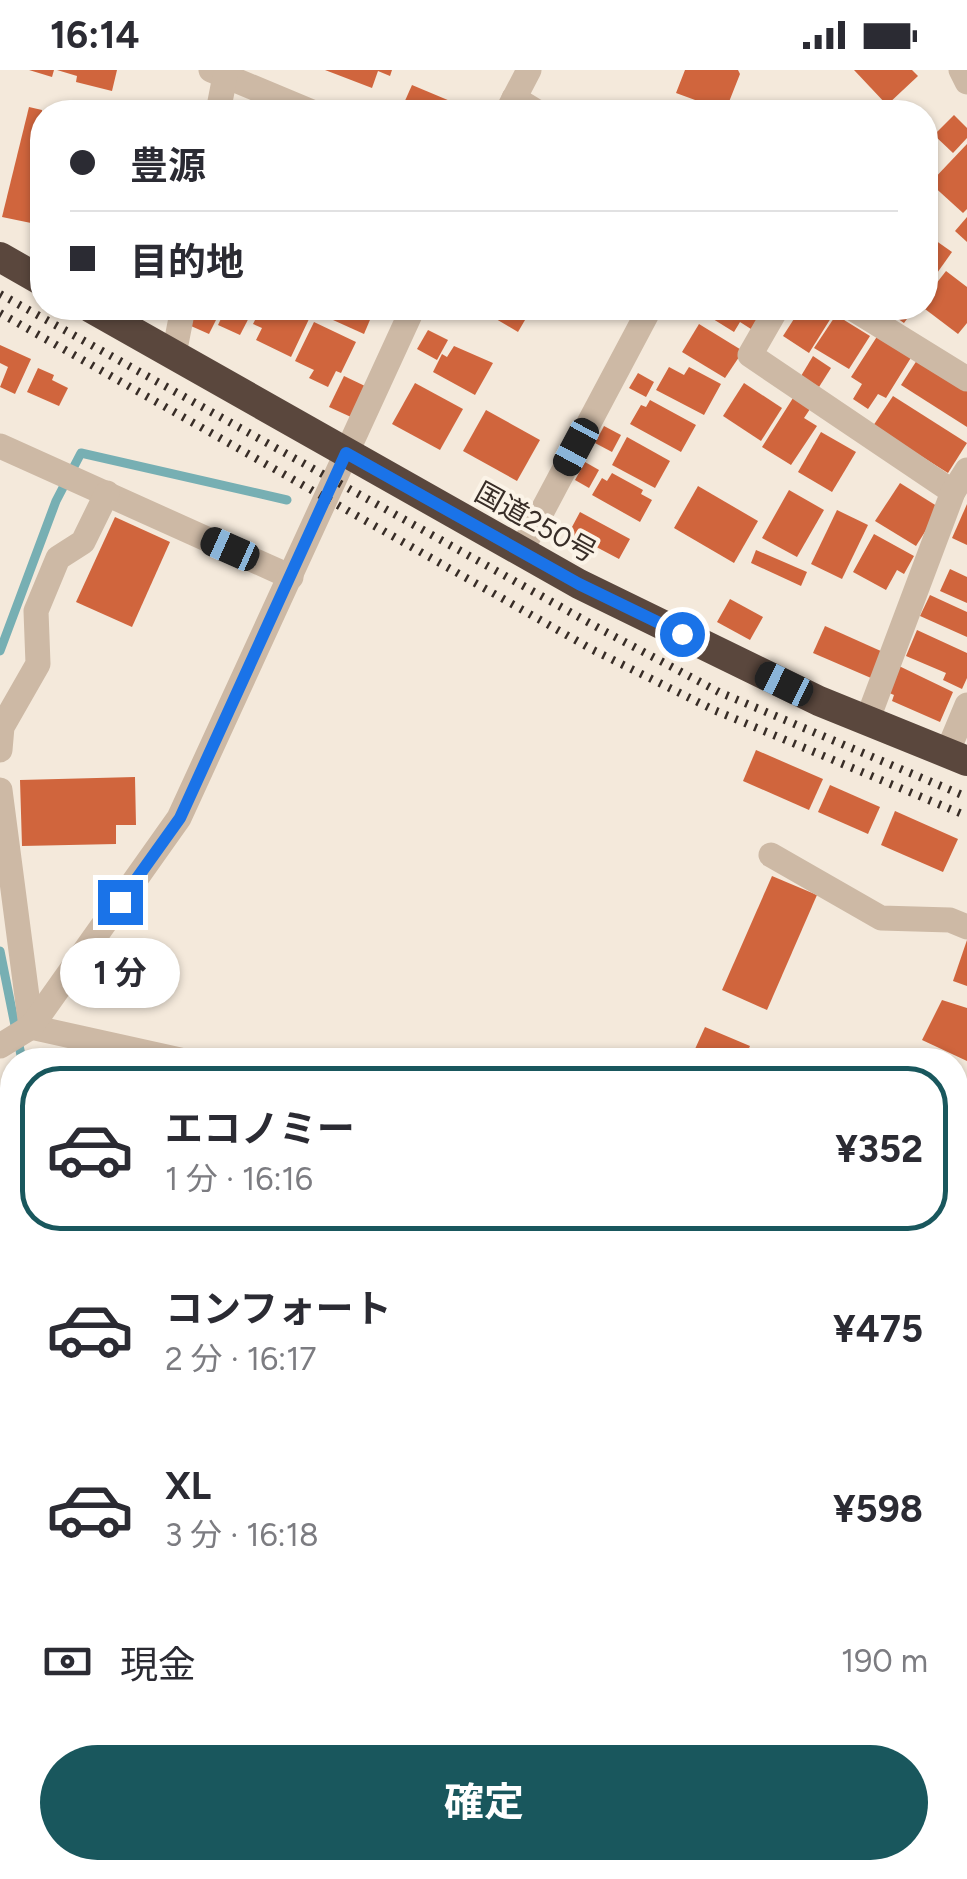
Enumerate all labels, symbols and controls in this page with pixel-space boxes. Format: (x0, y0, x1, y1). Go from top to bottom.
text: 16:14 (50, 12, 140, 58)
text: 豊源 (130, 143, 206, 189)
text: 目的地 (130, 239, 244, 285)
car (549, 413, 603, 481)
street label: 国道250号 (469, 475, 603, 569)
car (196, 523, 264, 575)
route start (660, 612, 705, 657)
car (750, 657, 818, 711)
route end (98, 880, 143, 925)
callout: 1 分 (60, 937, 180, 1007)
text: 1 分 (93, 954, 147, 992)
icon: car (45, 1104, 135, 1194)
text: エコノミー (165, 1106, 355, 1152)
text: ¥352 (835, 1126, 923, 1172)
text: 1 分 · 16:16 (165, 1160, 313, 1198)
icon: car (45, 1284, 135, 1374)
text: コンフォート (165, 1286, 392, 1332)
text: ¥475 (833, 1306, 923, 1352)
text: 2 分 · 16:17 (165, 1340, 317, 1378)
text: XL (165, 1463, 211, 1509)
icon: car (45, 1464, 135, 1554)
text: ¥598 (833, 1486, 923, 1532)
text: 3 分 · 16:18 (165, 1516, 319, 1554)
icon: cash (40, 1634, 95, 1689)
text: 現金 (120, 1642, 196, 1688)
text: 190 m (841, 1642, 928, 1680)
button: 確定 (40, 1745, 928, 1860)

